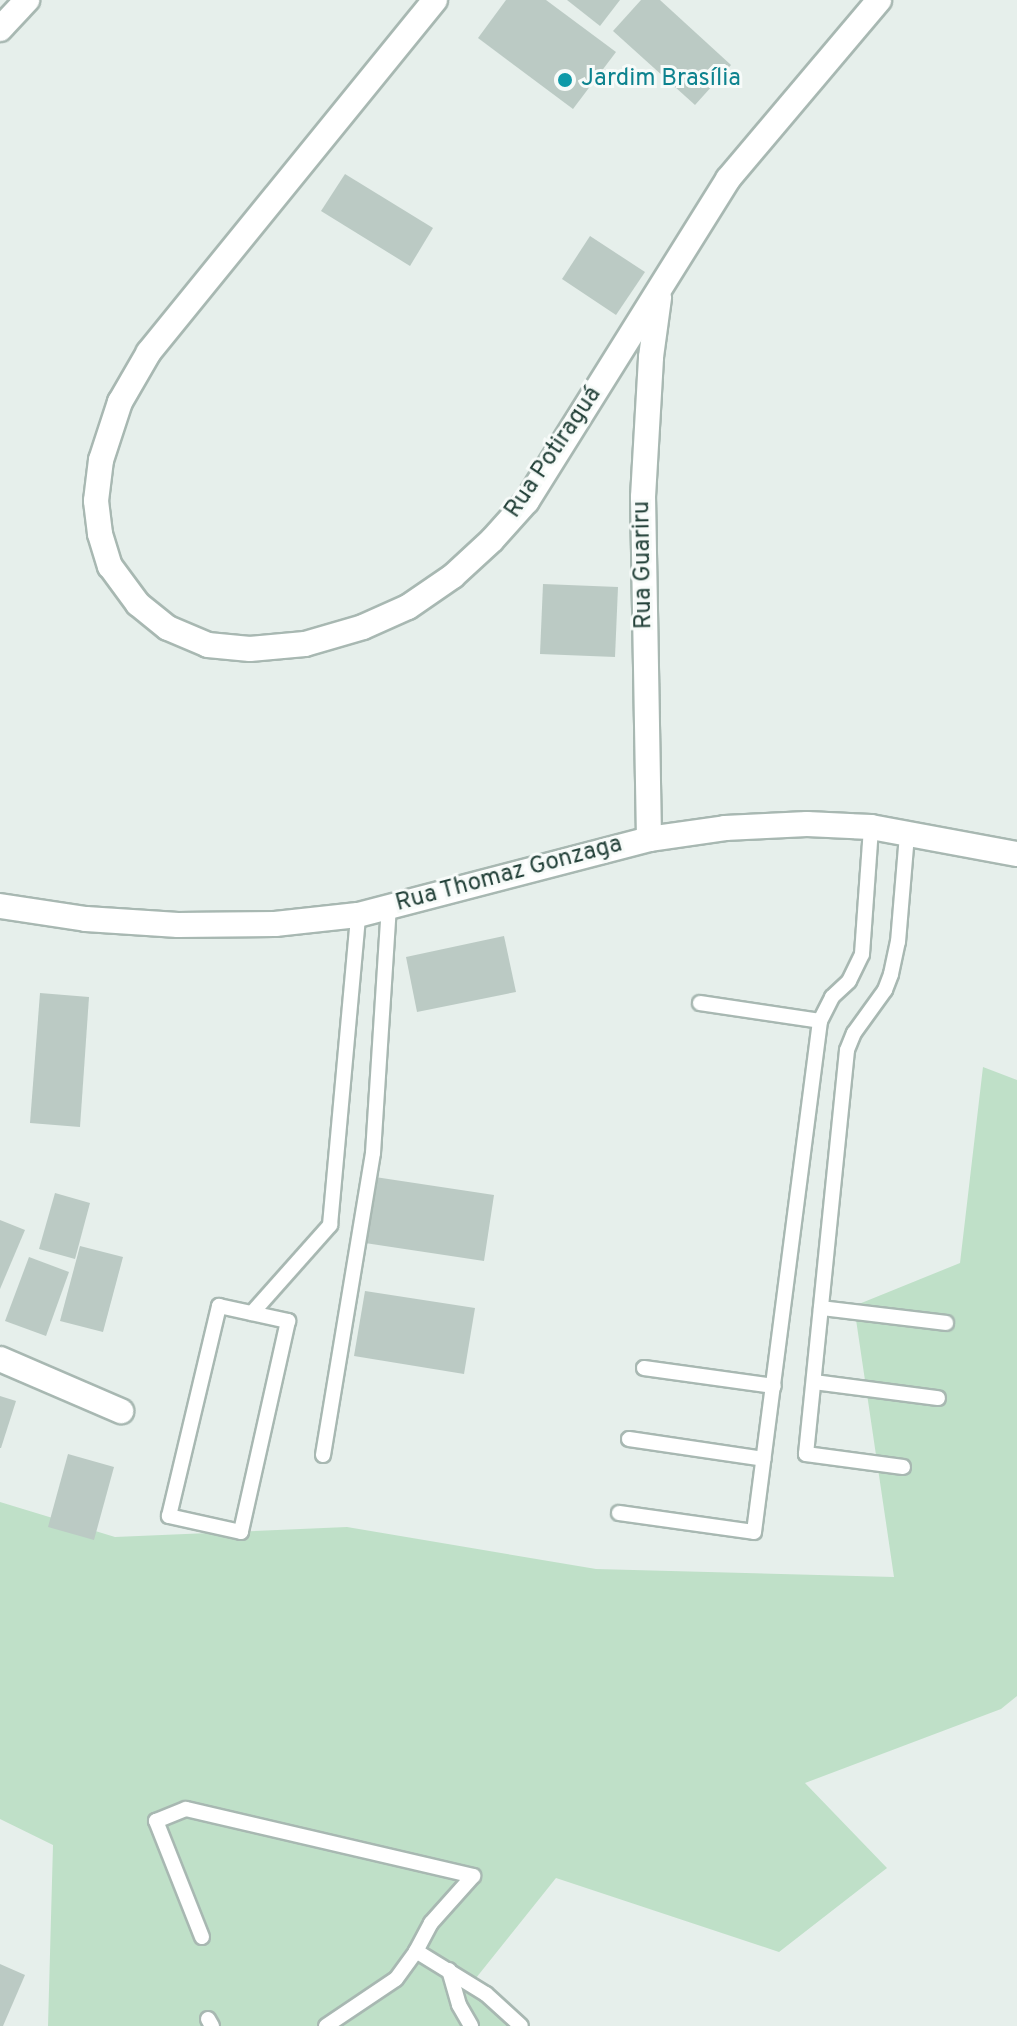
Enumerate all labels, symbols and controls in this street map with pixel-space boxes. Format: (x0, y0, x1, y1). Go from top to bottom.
place label: Jardim Brasília (581, 66, 741, 94)
marker: Jardim Brasília (556, 71, 574, 89)
street label: Rua Potiraguá (500, 382, 608, 524)
street label: Rua Guariru (628, 500, 660, 630)
street label: Rua Thomaz Gonzaga (392, 831, 626, 919)

